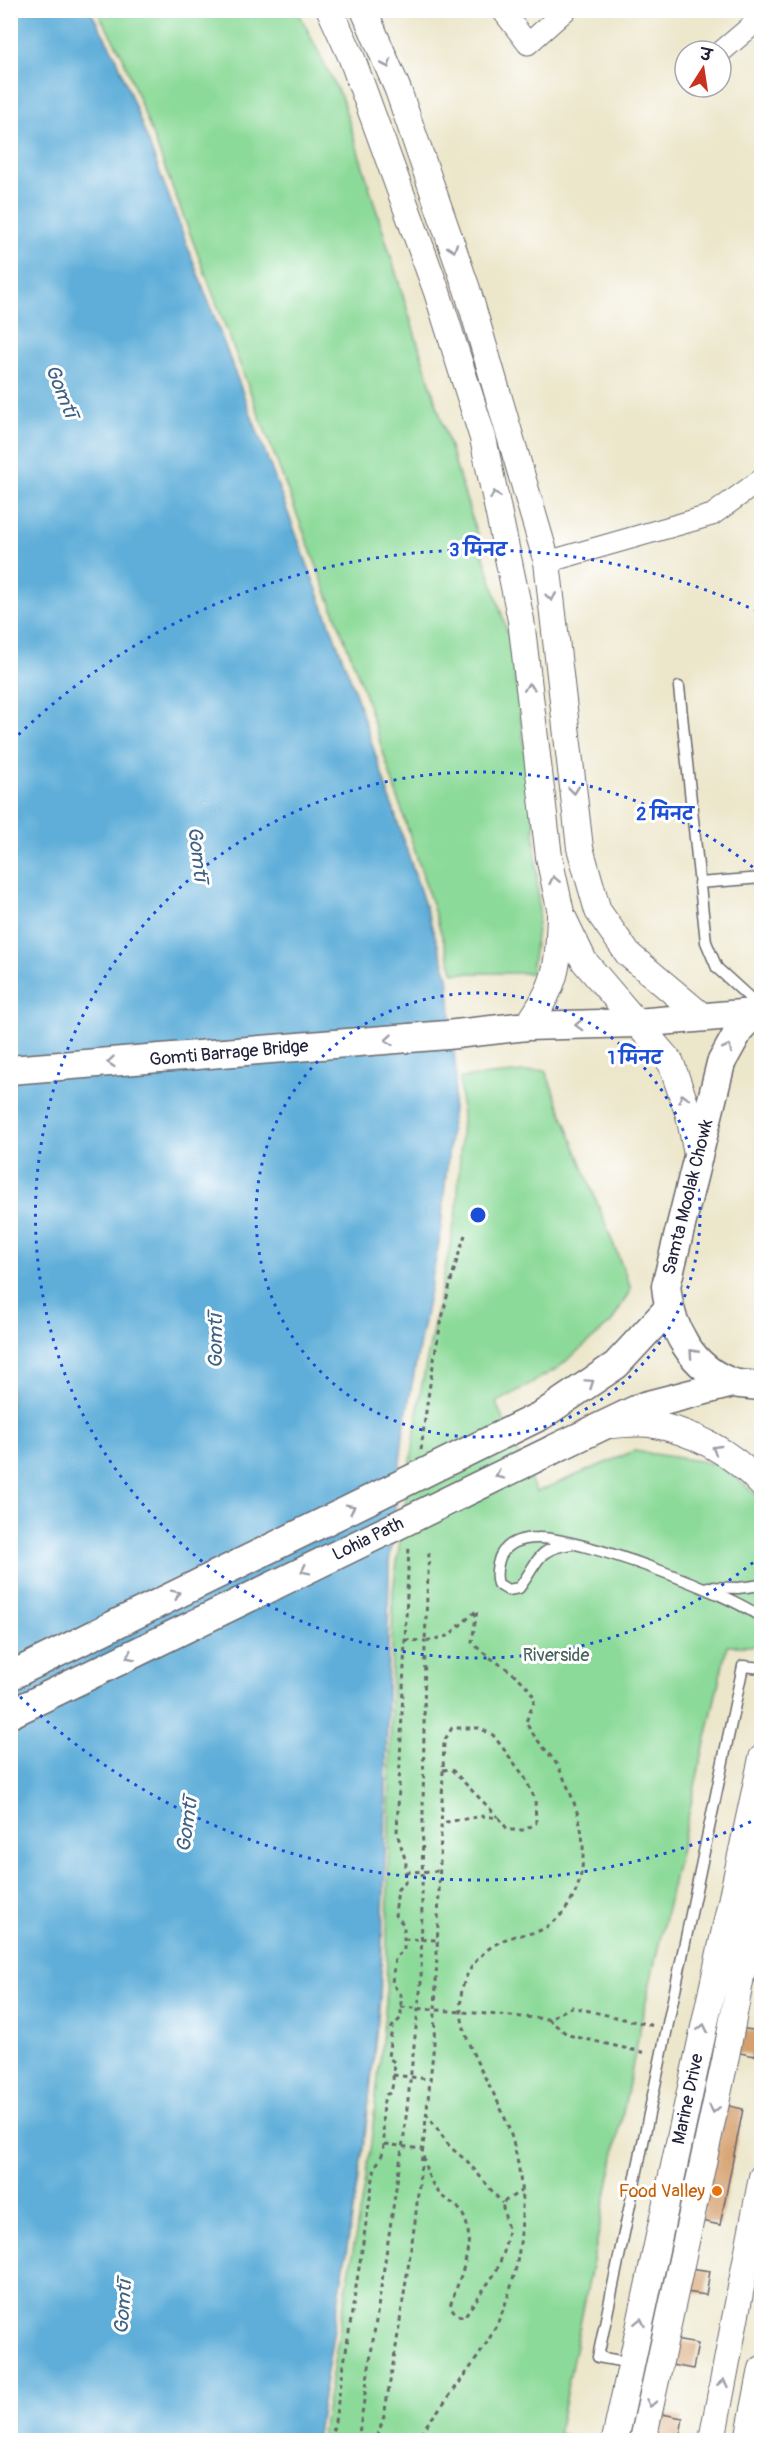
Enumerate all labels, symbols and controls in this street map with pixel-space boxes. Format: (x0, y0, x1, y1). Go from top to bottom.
north arrow (673, 39, 733, 99)
text: उ (697, 44, 715, 66)
one-way arrow (380, 58, 392, 69)
one-way arrow (445, 242, 458, 253)
water label: Gomtī (40, 361, 86, 426)
one-way arrow (489, 490, 502, 500)
text: 3 मिनट (449, 535, 509, 562)
one-way arrow (544, 592, 557, 601)
one-way arrow (523, 682, 535, 691)
one-way arrow (567, 786, 580, 795)
text: 2 मिनट (636, 799, 696, 826)
water label: Gomtī (182, 825, 214, 888)
one-way arrow (548, 875, 561, 885)
one-way arrow (574, 1018, 583, 1031)
one-way arrow (384, 1033, 393, 1046)
street label: Gomti Barrage Bridge (149, 1035, 310, 1071)
text: 1 मिनट (608, 1043, 665, 1070)
one-way arrow (721, 1043, 733, 1054)
one-way arrow (106, 1055, 115, 1068)
one-way arrow (678, 1093, 691, 1104)
street label: Samta Moolak Chowk (658, 1116, 719, 1277)
centre of rings (468, 1205, 488, 1225)
water label: Gomtī (203, 1308, 228, 1368)
one-way arrow (689, 1349, 700, 1360)
one-way arrow (584, 1378, 594, 1390)
one-way arrow (712, 1444, 723, 1456)
one-way arrow (495, 1468, 506, 1480)
one-way arrow (345, 1504, 356, 1516)
street label: Lohia Path (329, 1512, 407, 1566)
one-way arrow (301, 1563, 312, 1575)
one-way arrow (170, 1590, 181, 1602)
park label: Riverside (523, 1644, 589, 1667)
one-way arrow (125, 1648, 136, 1660)
water label: Gomtī (171, 1791, 204, 1854)
one-way arrow (696, 2024, 709, 2034)
street label: Marine Drive (667, 2051, 709, 2146)
one-way arrow (708, 2104, 721, 2114)
place label: Food Valley (619, 2180, 705, 2203)
marker: Food Valley (710, 2184, 724, 2198)
water label: Gomtī (109, 2273, 138, 2335)
one-way arrow (633, 2317, 646, 2327)
one-way arrow (716, 2378, 729, 2388)
one-way arrow (645, 2397, 658, 2407)

